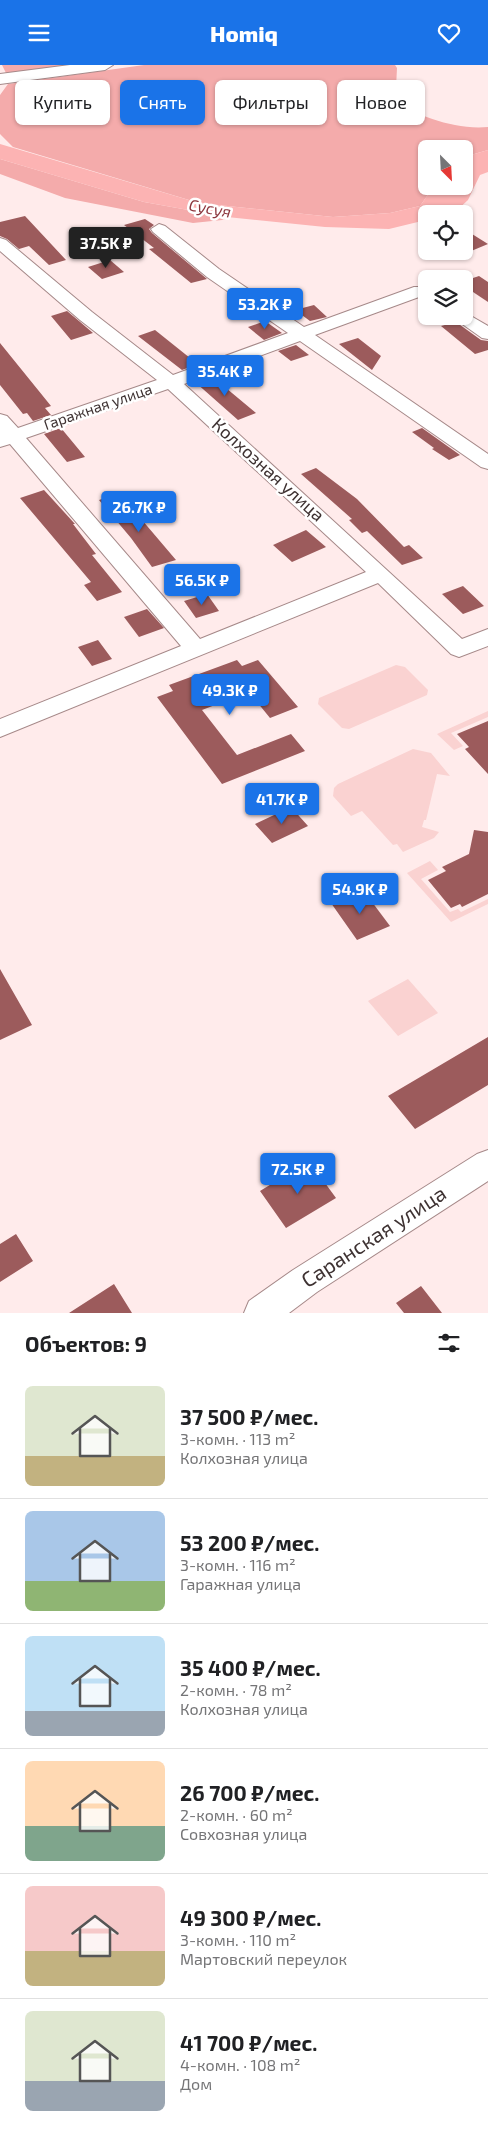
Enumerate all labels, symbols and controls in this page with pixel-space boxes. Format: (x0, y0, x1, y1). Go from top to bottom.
icon: menu (25, 19, 53, 47)
icon: heart (435, 19, 463, 47)
text: Homiq (210, 20, 278, 46)
chip: Купить (15, 80, 110, 125)
chip: Снять (120, 80, 205, 125)
chip: Фильтры (215, 80, 327, 125)
chip: Новое (337, 80, 425, 125)
north arrow (418, 140, 472, 195)
map controls (418, 140, 473, 325)
water label: Сусуя (187, 194, 233, 221)
button: locate (418, 205, 473, 260)
pin: 37.5K ₽ (60, 227, 152, 269)
text: 37.5K ₽ (80, 233, 132, 252)
button: layers (418, 270, 473, 325)
pin: 53.2K ₽ (219, 287, 311, 330)
text: 53.2K ₽ (238, 294, 292, 313)
pin: 35.4K ₽ (179, 355, 271, 397)
text: 35.4K ₽ (198, 361, 252, 380)
street label: Гаражная улица (41, 379, 155, 434)
street label: Колхозная улица (208, 413, 329, 526)
pin: 26.7K ₽ (93, 491, 185, 533)
text: 26.7K ₽ (112, 497, 166, 516)
pin: 56.5K ₽ (156, 563, 248, 606)
text: 56.5K ₽ (175, 570, 229, 589)
pin: 49.3K ₽ (184, 673, 276, 716)
text: 49.3K ₽ (202, 680, 258, 699)
pin: 41.7K ₽ (236, 783, 328, 825)
text: 41.7K ₽ (256, 789, 308, 808)
pin: 54.9K ₽ (314, 873, 406, 915)
text: 54.9K ₽ (332, 879, 388, 898)
pin: 72.5K ₽ (252, 1153, 344, 1195)
text: 72.5K ₽ (271, 1159, 325, 1178)
street label: Саранская улица (296, 1180, 451, 1293)
icon: filters (435, 1329, 463, 1357)
text: Объектов: 9 (25, 1331, 147, 1356)
text: 37 500 ₽/мес. (180, 1404, 318, 1429)
icon: home (65, 1406, 125, 1466)
text: 3-комн. · 113 m² (180, 1429, 295, 1448)
text: Колхозная улица (180, 1448, 308, 1467)
text: 53 200 ₽/мес. (180, 1530, 319, 1555)
icon: home (65, 1531, 125, 1591)
text: 3-комн. · 116 m² (180, 1555, 296, 1574)
text: Гаражная улица (180, 1574, 301, 1593)
text: 35 400 ₽/мес. (180, 1655, 321, 1680)
icon: home (65, 1656, 125, 1716)
text: 2-комн. · 78 m² (180, 1680, 292, 1699)
text: Колхозная улица (180, 1699, 308, 1718)
text: 26 700 ₽/мес. (180, 1780, 319, 1805)
icon: home (65, 1781, 125, 1841)
text: 2-комн. · 60 m² (180, 1805, 293, 1824)
text: Совхозная улица (180, 1824, 307, 1843)
text: 49 300 ₽/мес. (180, 1905, 321, 1930)
icon: home (65, 1906, 125, 1966)
text: 3-комн. · 110 m² (180, 1930, 296, 1949)
text: Мартовский переулок (180, 1949, 347, 1968)
text: 41 700 ₽/мес. (180, 2030, 317, 2055)
icon: home (65, 2031, 125, 2091)
text: 4-комн. · 108 m² (180, 2055, 300, 2074)
text: Дом (180, 2074, 212, 2093)

